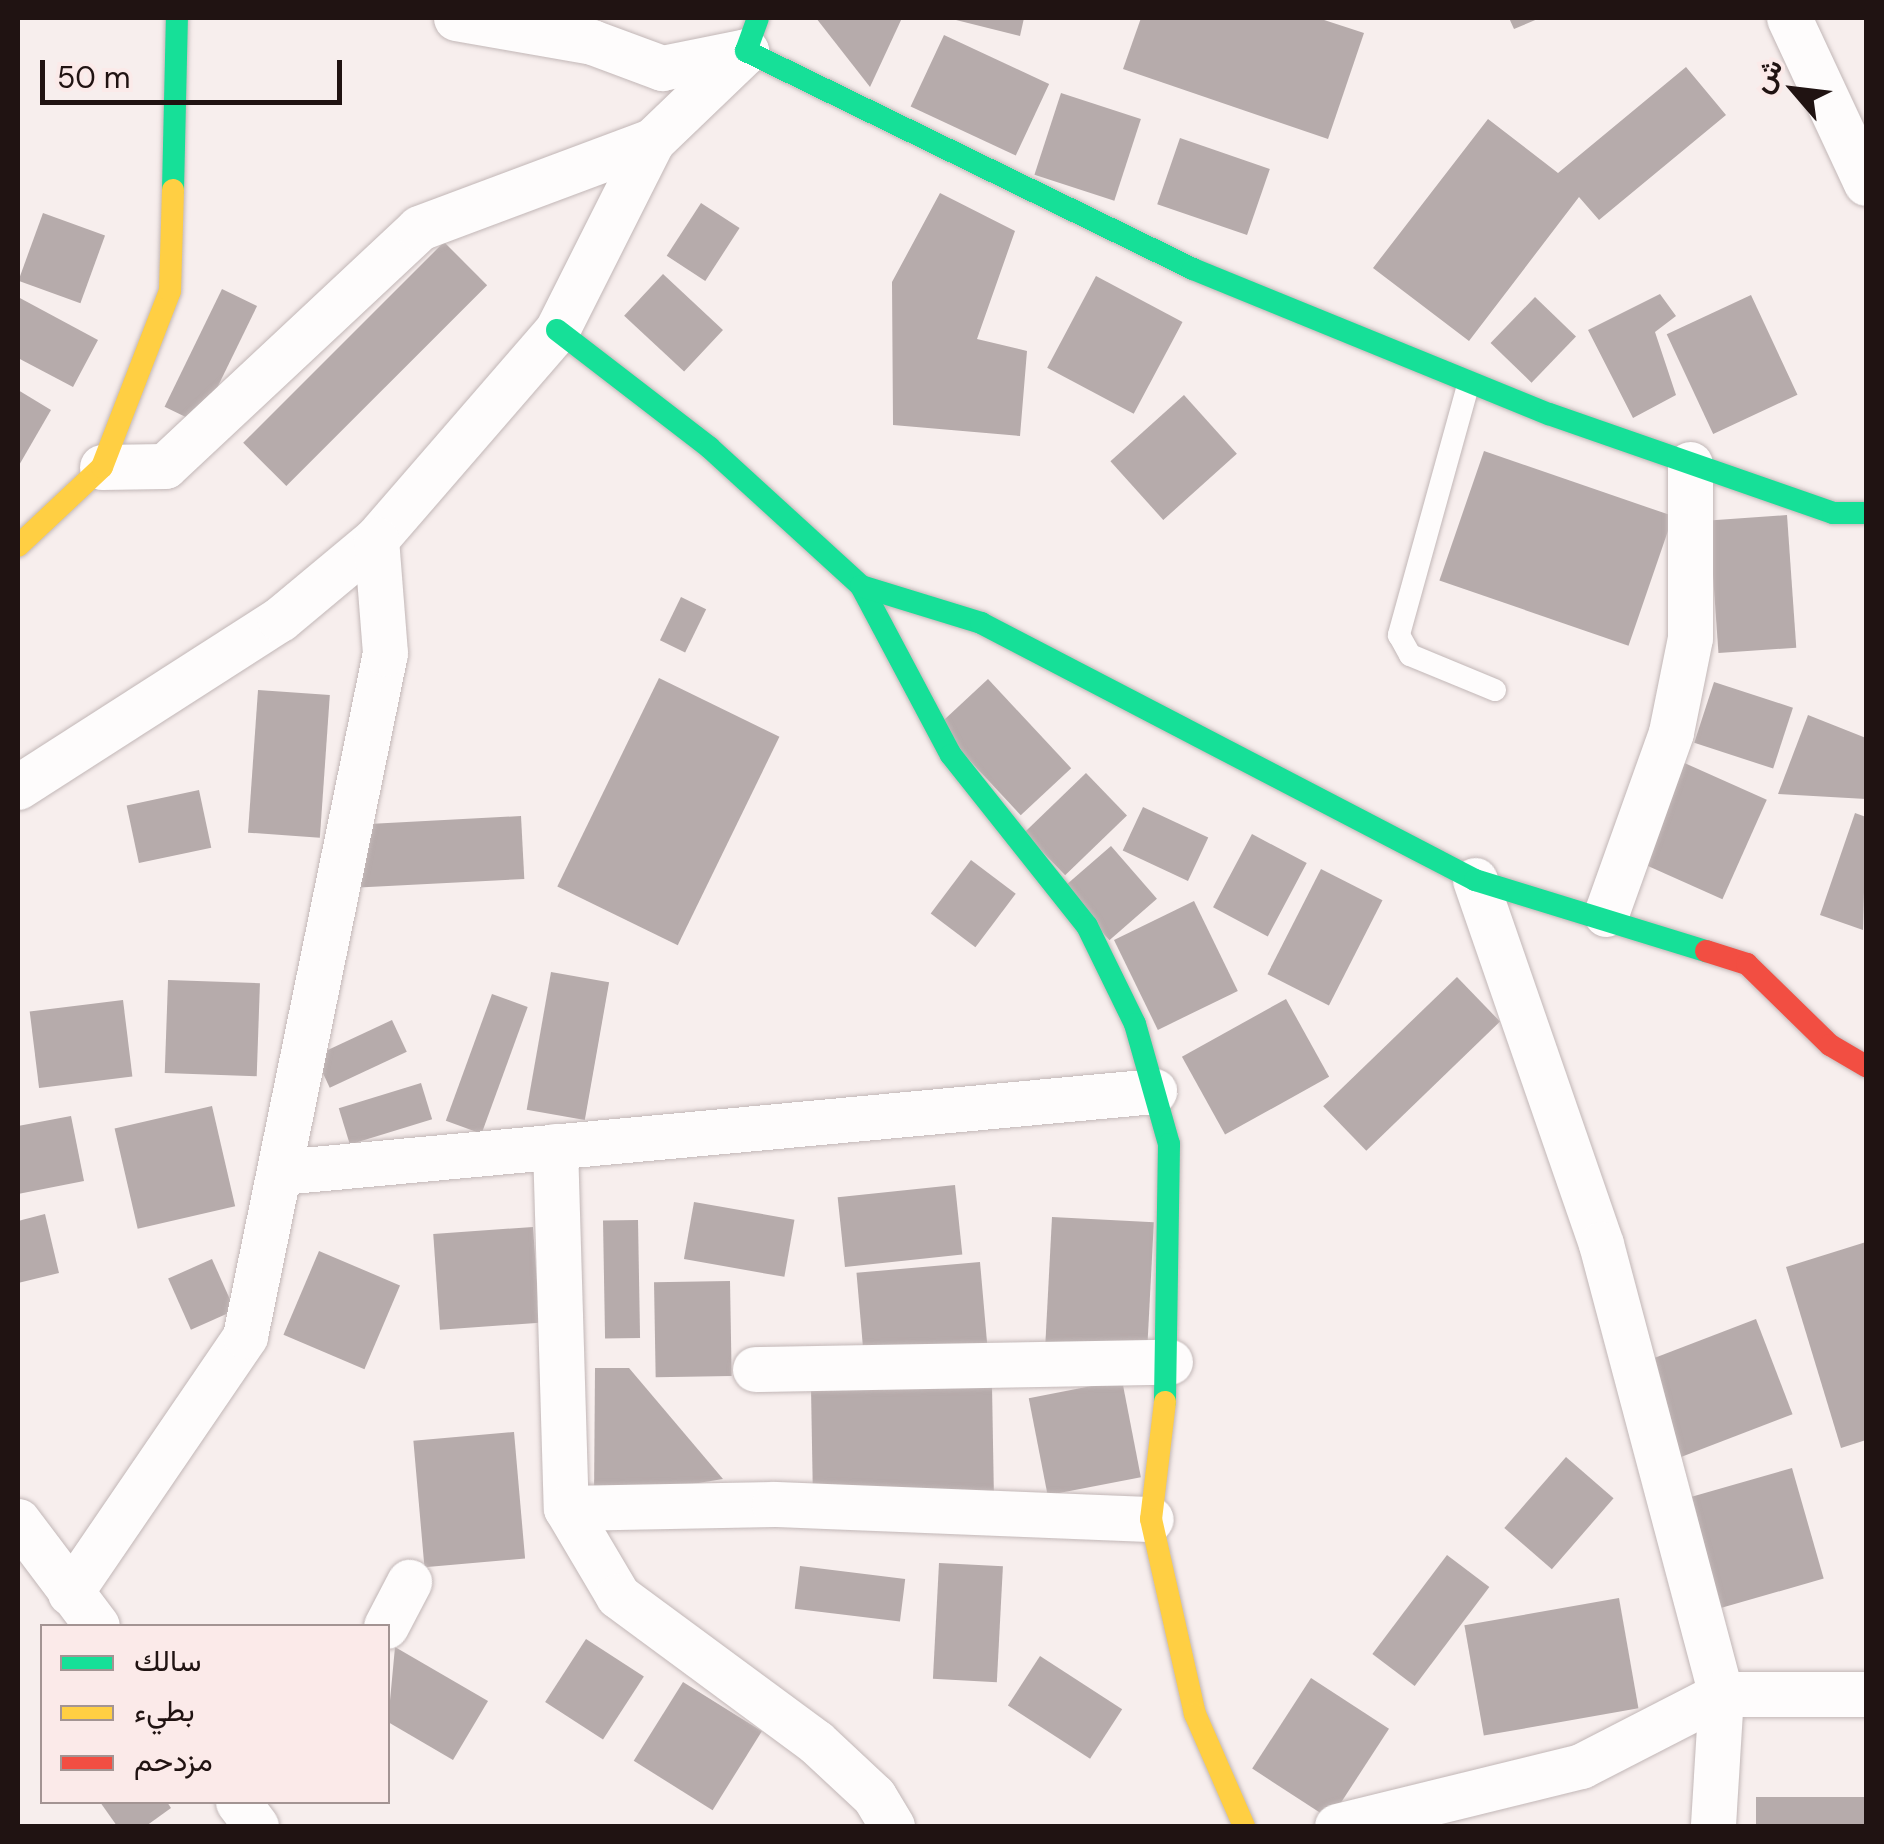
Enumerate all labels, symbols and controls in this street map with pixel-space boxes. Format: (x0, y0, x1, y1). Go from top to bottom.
scale bar (45, 40, 348, 102)
north arrow (1744, 40, 1844, 140)
text: ش (1743, 52, 1791, 99)
text: 50 m (57, 58, 131, 97)
legend (40, 1624, 390, 1804)
text: سالك (134, 1641, 201, 1680)
text: بطيء (134, 1691, 195, 1730)
text: مزدحم (134, 1741, 213, 1780)

